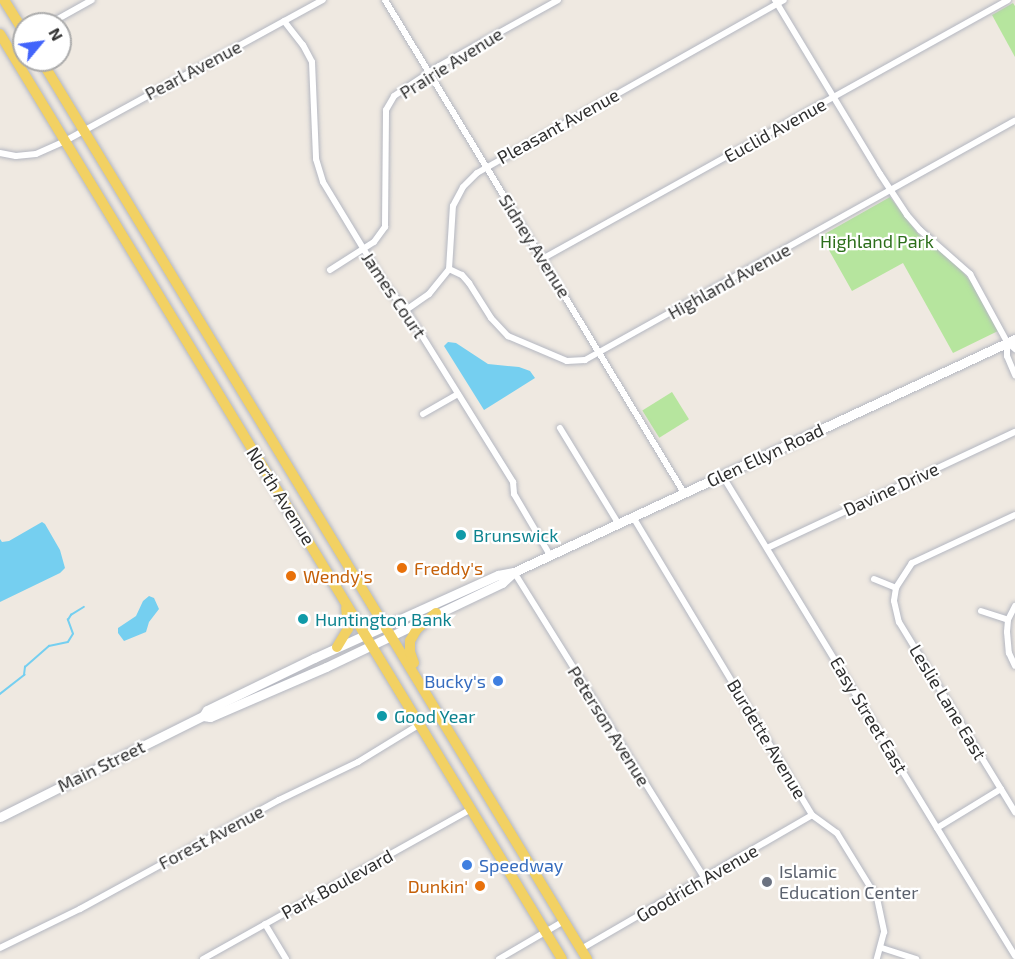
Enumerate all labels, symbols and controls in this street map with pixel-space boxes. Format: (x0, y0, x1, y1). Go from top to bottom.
north arrow (12, 12, 72, 72)
street label: Prairie Avenue (395, 23, 507, 103)
text: N (45, 24, 68, 44)
street label: Pearl Avenue (141, 35, 245, 105)
street label: Pleasant Avenue (493, 84, 623, 168)
street label: Euclid Avenue (720, 93, 830, 167)
street label: Sidney Avenue (494, 190, 576, 302)
park label: Highland Park (820, 230, 934, 252)
street label: Highland Avenue (664, 238, 794, 324)
street label: James Court (357, 248, 431, 342)
street label: Glen Ellyn Road (703, 418, 827, 492)
street label: North Avenue (242, 443, 320, 549)
street label: Davine Drive (840, 458, 942, 520)
place label: Brunswick (473, 524, 558, 546)
marker: Brunswick (454, 528, 468, 542)
place label: Freddy's (414, 557, 483, 579)
marker: Freddy's (395, 561, 409, 575)
place label: Wendy's (303, 565, 373, 587)
marker: Wendy's (284, 569, 298, 583)
place label: Huntington Bank (315, 608, 452, 630)
marker: Huntington Bank (296, 612, 310, 626)
street label: Leslie Lane East (905, 640, 991, 764)
street label: Easy Street East (826, 653, 912, 777)
street label: Peterson Avenue (563, 662, 655, 790)
place label: Bucky's (424, 670, 486, 692)
marker: Bucky's (491, 674, 505, 688)
street label: Burdette Avenue (723, 675, 811, 803)
place label: Good Year (394, 705, 476, 727)
marker: Good Year (375, 709, 389, 723)
street label: Main Street (54, 736, 148, 796)
street label: Forest Avenue (154, 800, 268, 874)
street label: Goodrich Avenue (632, 839, 762, 927)
street label: Park Boulevard (277, 844, 397, 924)
place label: Speedway (479, 854, 563, 876)
marker: Speedway (460, 858, 474, 872)
place label: Islamic Education Center (779, 861, 918, 904)
place label: Dunkin' (408, 875, 468, 897)
marker: Islamic Education Center (760, 875, 774, 889)
marker: Dunkin' (473, 879, 487, 893)

